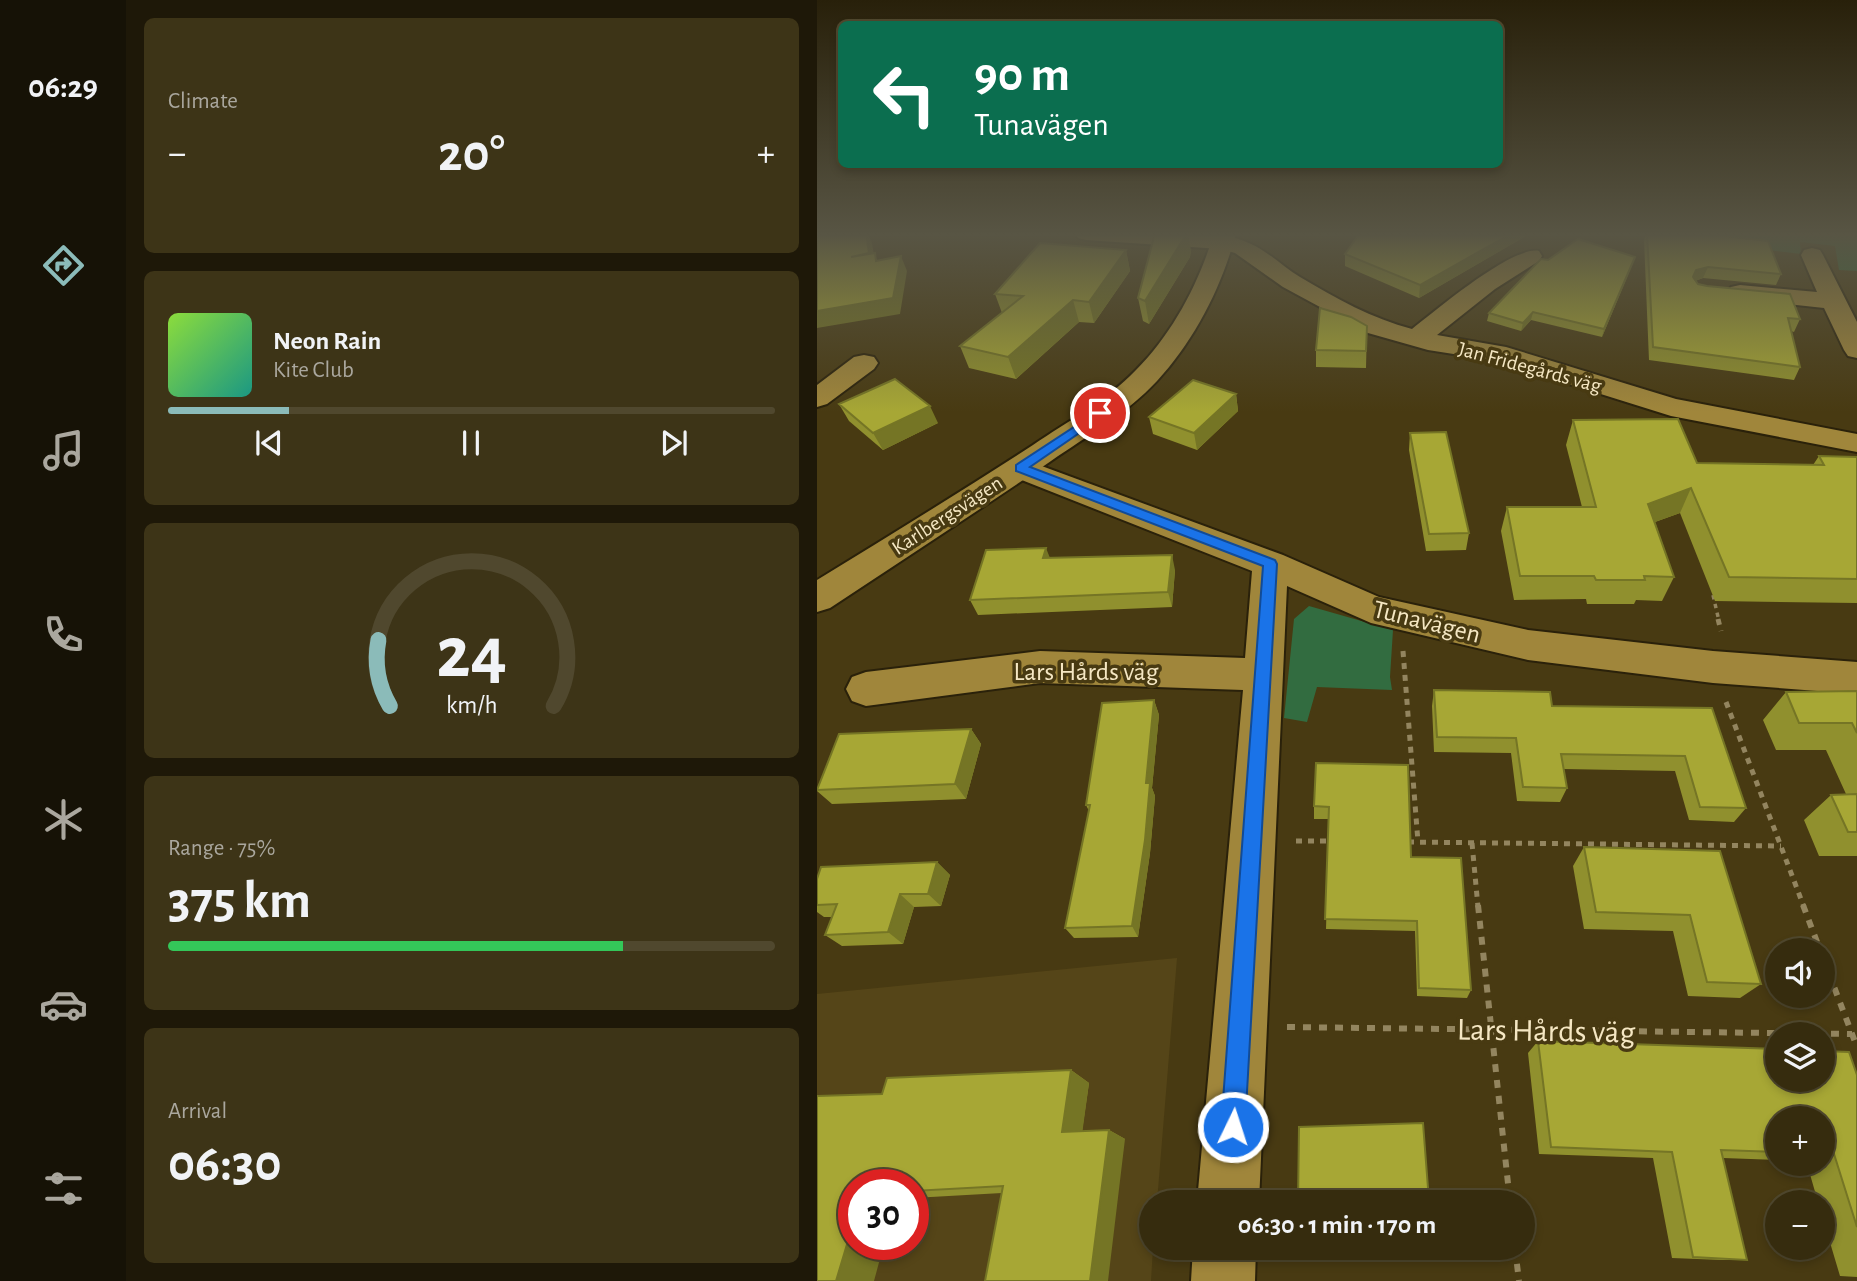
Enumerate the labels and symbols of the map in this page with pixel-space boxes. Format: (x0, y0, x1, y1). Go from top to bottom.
street label: Jan Fridegårds väg (1456, 338, 1604, 397)
pin (1070, 383, 1130, 443)
street label: Karlbergsvägen (888, 472, 1006, 559)
street label: Tunavägen (1370, 596, 1483, 648)
street label: Lars Hårds väg (1014, 659, 1159, 685)
street label: Lars Hårds väg (1457, 1013, 1636, 1049)
position arrow (1196, 1090, 1270, 1164)
speed limit sign: 30 (838, 1169, 929, 1260)

